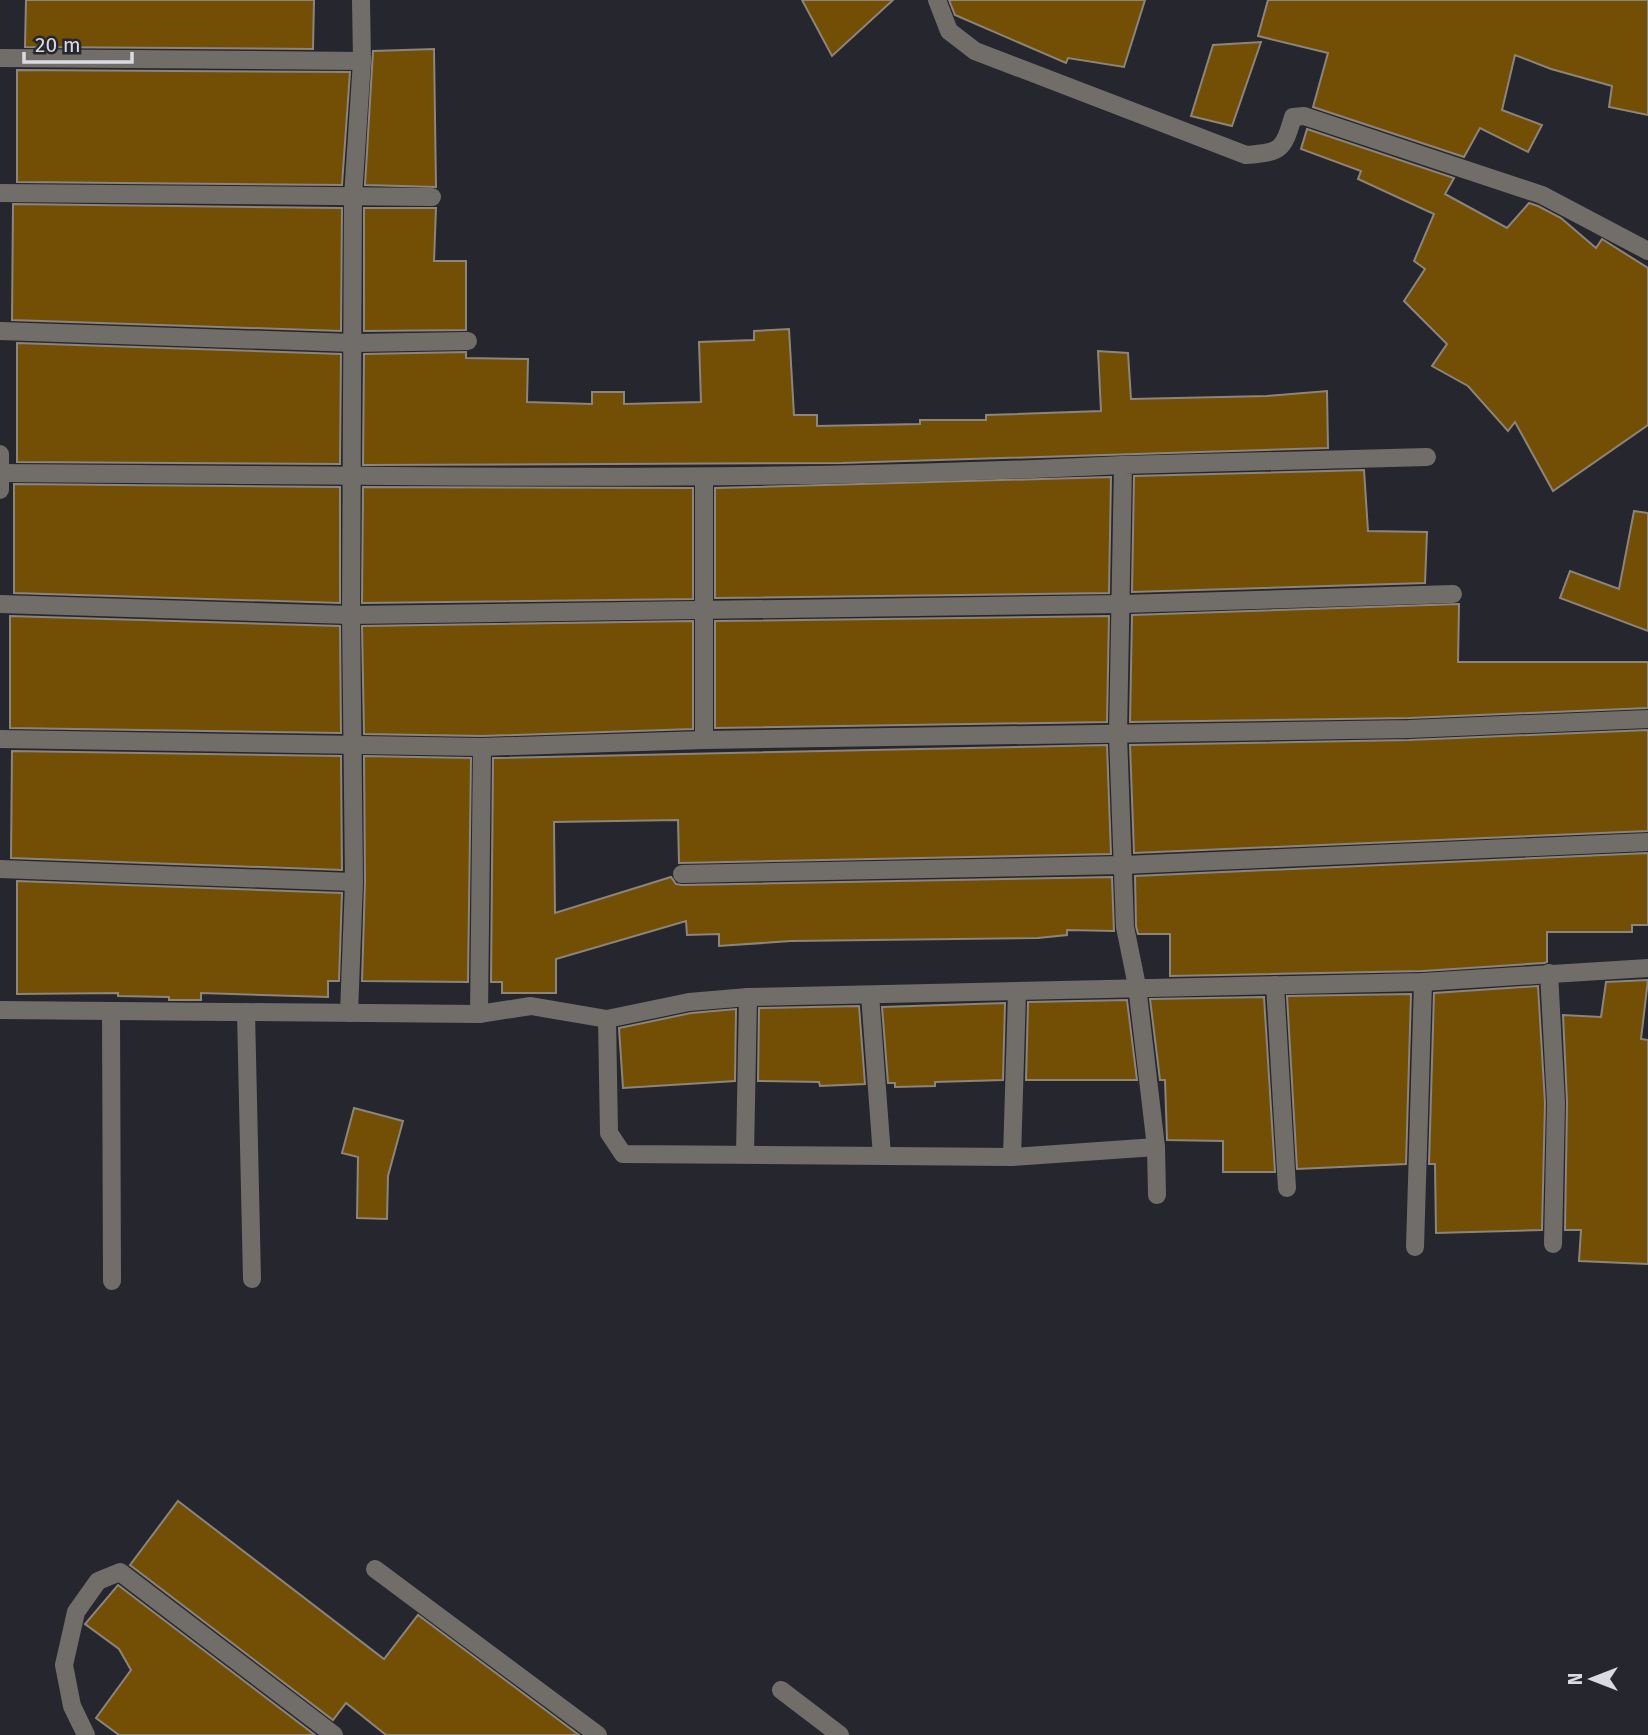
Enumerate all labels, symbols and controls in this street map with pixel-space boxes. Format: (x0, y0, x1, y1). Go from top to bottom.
scale bar (24, 21, 133, 65)
text: 20 m (35, 32, 81, 58)
north arrow (1557, 1644, 1627, 1714)
text: N (1564, 1673, 1587, 1685)

